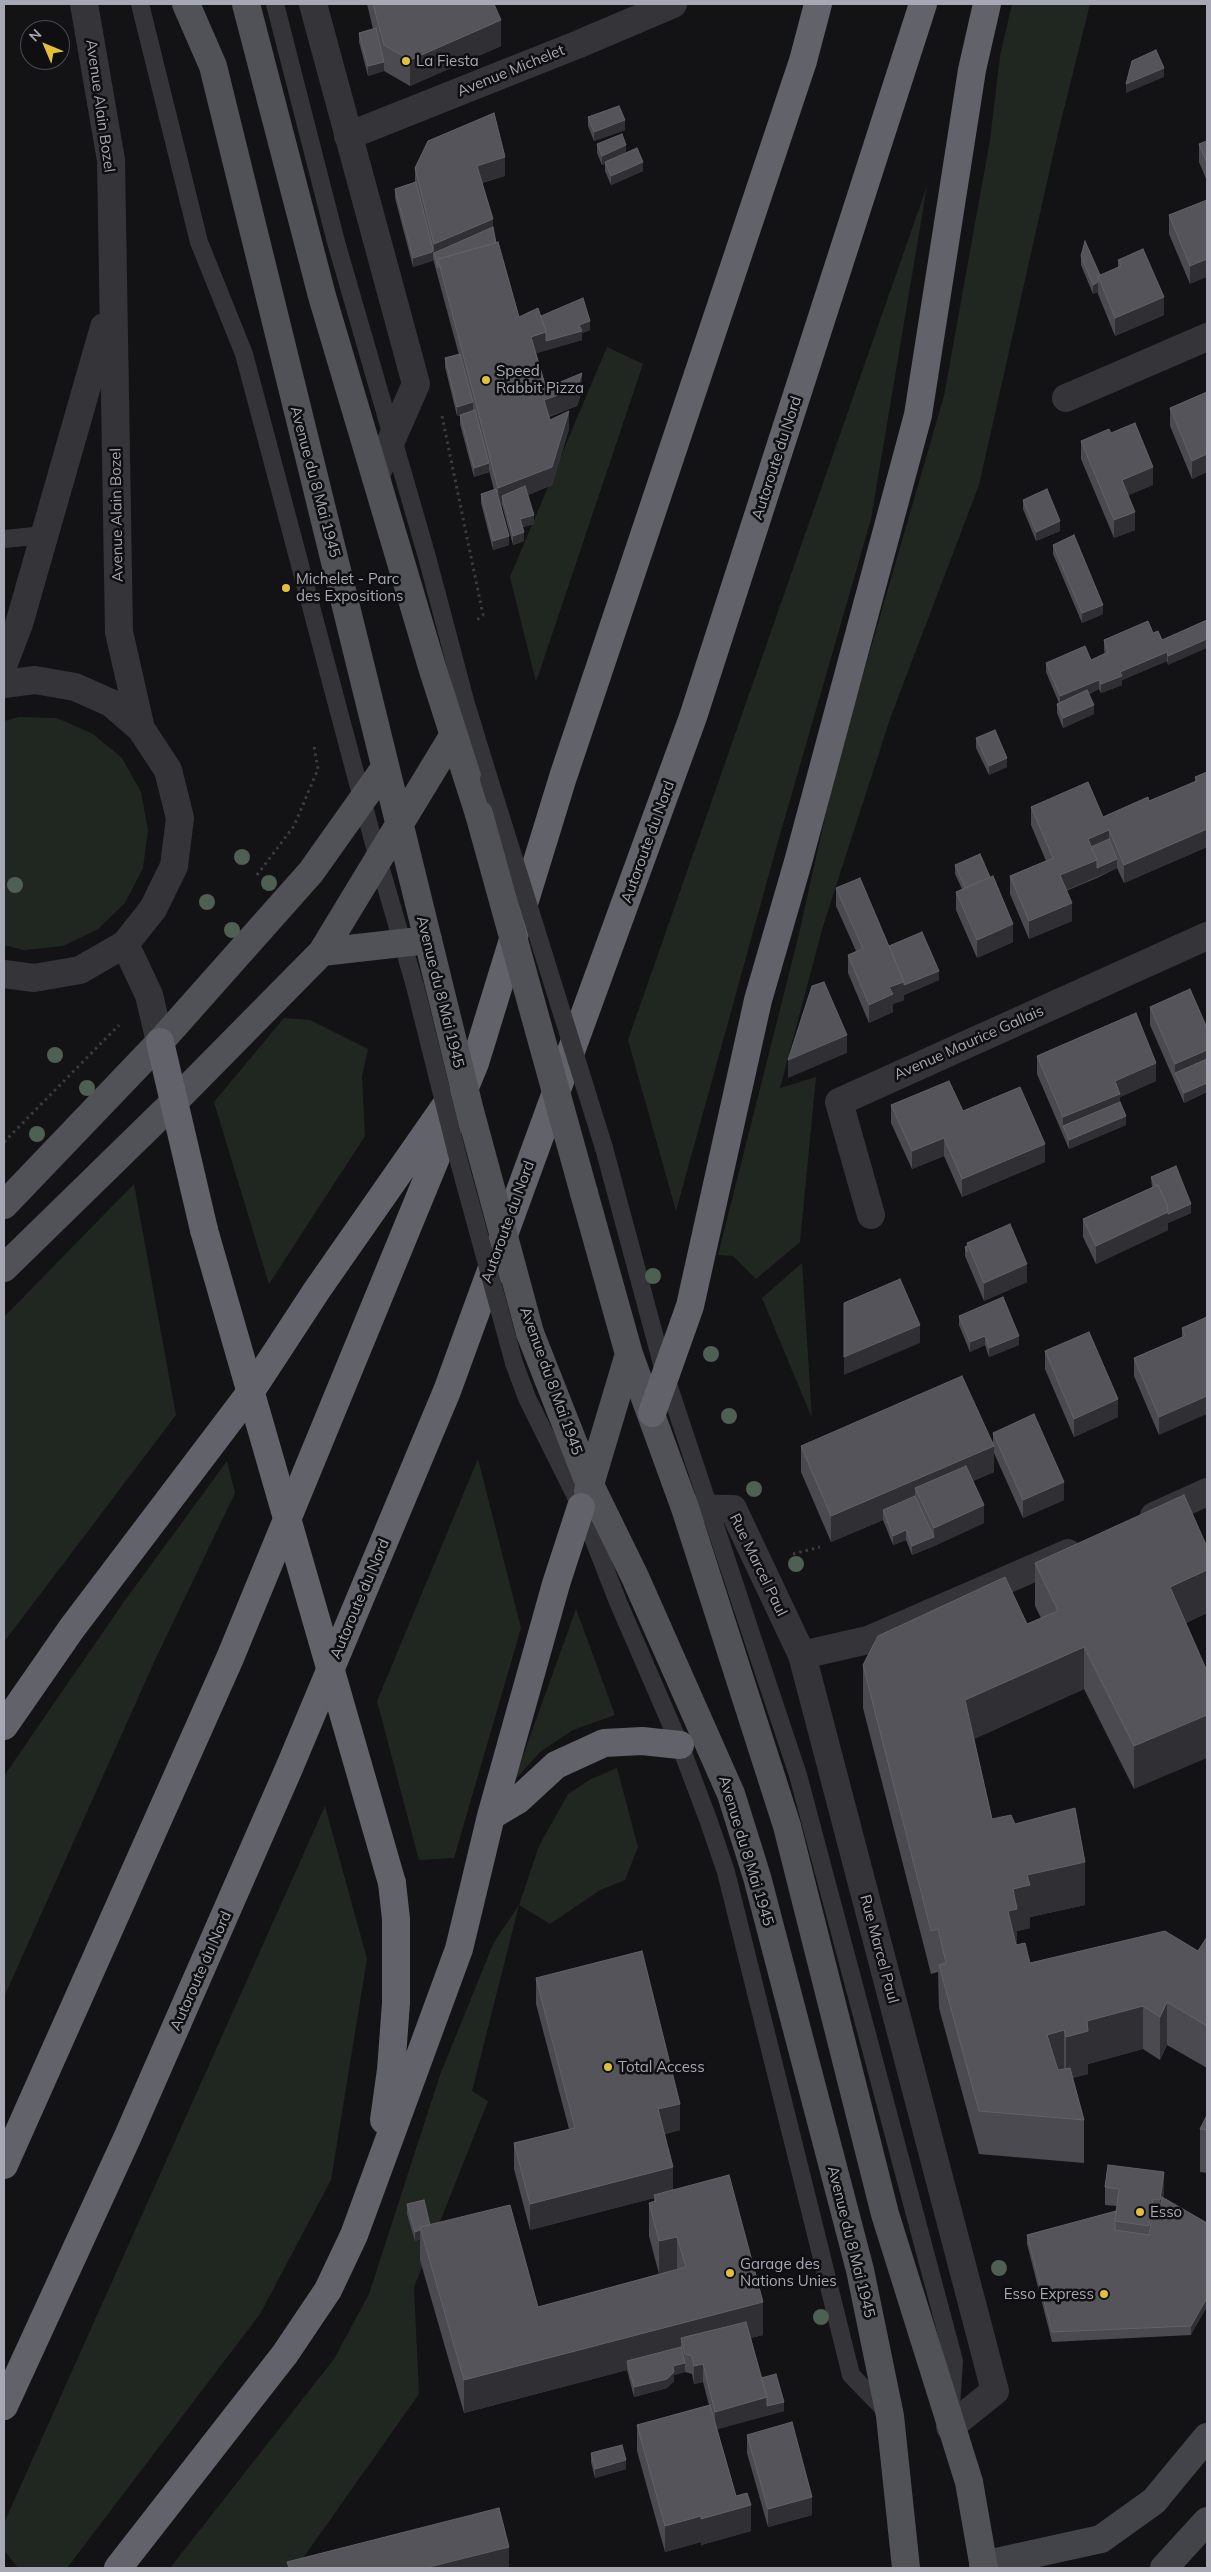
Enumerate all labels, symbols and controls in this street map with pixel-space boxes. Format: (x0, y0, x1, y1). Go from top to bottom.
north arrow (20, 20, 70, 70)
text: N (25, 25, 45, 45)
street label: Avenue Alain Bozel (82, 38, 118, 174)
street label: Avenue Michelet (455, 41, 567, 101)
place label: La Fiesta (416, 52, 479, 70)
marker: La Fiesta (400, 55, 412, 67)
place label: Speed Rabbit Pizza (496, 362, 584, 397)
marker: Speed Rabbit Pizza (480, 374, 492, 386)
street label: Autoroute du Nord (749, 394, 805, 522)
street label: Avenue du 8 Mai 1945 (286, 404, 344, 560)
street label: Avenue Alain Bozel (107, 448, 127, 582)
place label: Michelet - Parc des Expositions (296, 570, 404, 605)
marker: Michelet - Parc des Expositions (280, 582, 292, 594)
street label: Autoroute du Nord (617, 778, 679, 906)
street label: Avenue du 8 Mai 1945 (412, 914, 468, 1070)
street label: Avenue Maurice Gallais (891, 1002, 1047, 1084)
street label: Autoroute du Nord (477, 1158, 539, 1286)
street label: Avenue du 8 Mai 1945 (516, 1305, 586, 1457)
street label: Rue Marcel Paul (725, 1511, 791, 1619)
street label: Autoroute du Nord (327, 1536, 393, 1662)
street label: Avenue du 8 Mai 1945 (715, 1774, 777, 1928)
street label: Rue Marcel Paul (856, 1893, 902, 2005)
street label: Autoroute du Nord (167, 1908, 235, 2034)
place label: Total Access (618, 2058, 705, 2076)
marker: Total Access (602, 2061, 614, 2073)
street label: Avenue du 8 Mai 1945 (823, 2164, 879, 2320)
place label: Esso (1150, 2203, 1182, 2221)
marker: Esso (1134, 2206, 1146, 2218)
place label: Garage des Nations Unies (740, 2255, 837, 2290)
marker: Garage des Nations Unies (724, 2267, 736, 2279)
place label: Esso Express (1004, 2285, 1094, 2303)
marker: Esso Express (1098, 2288, 1110, 2300)

